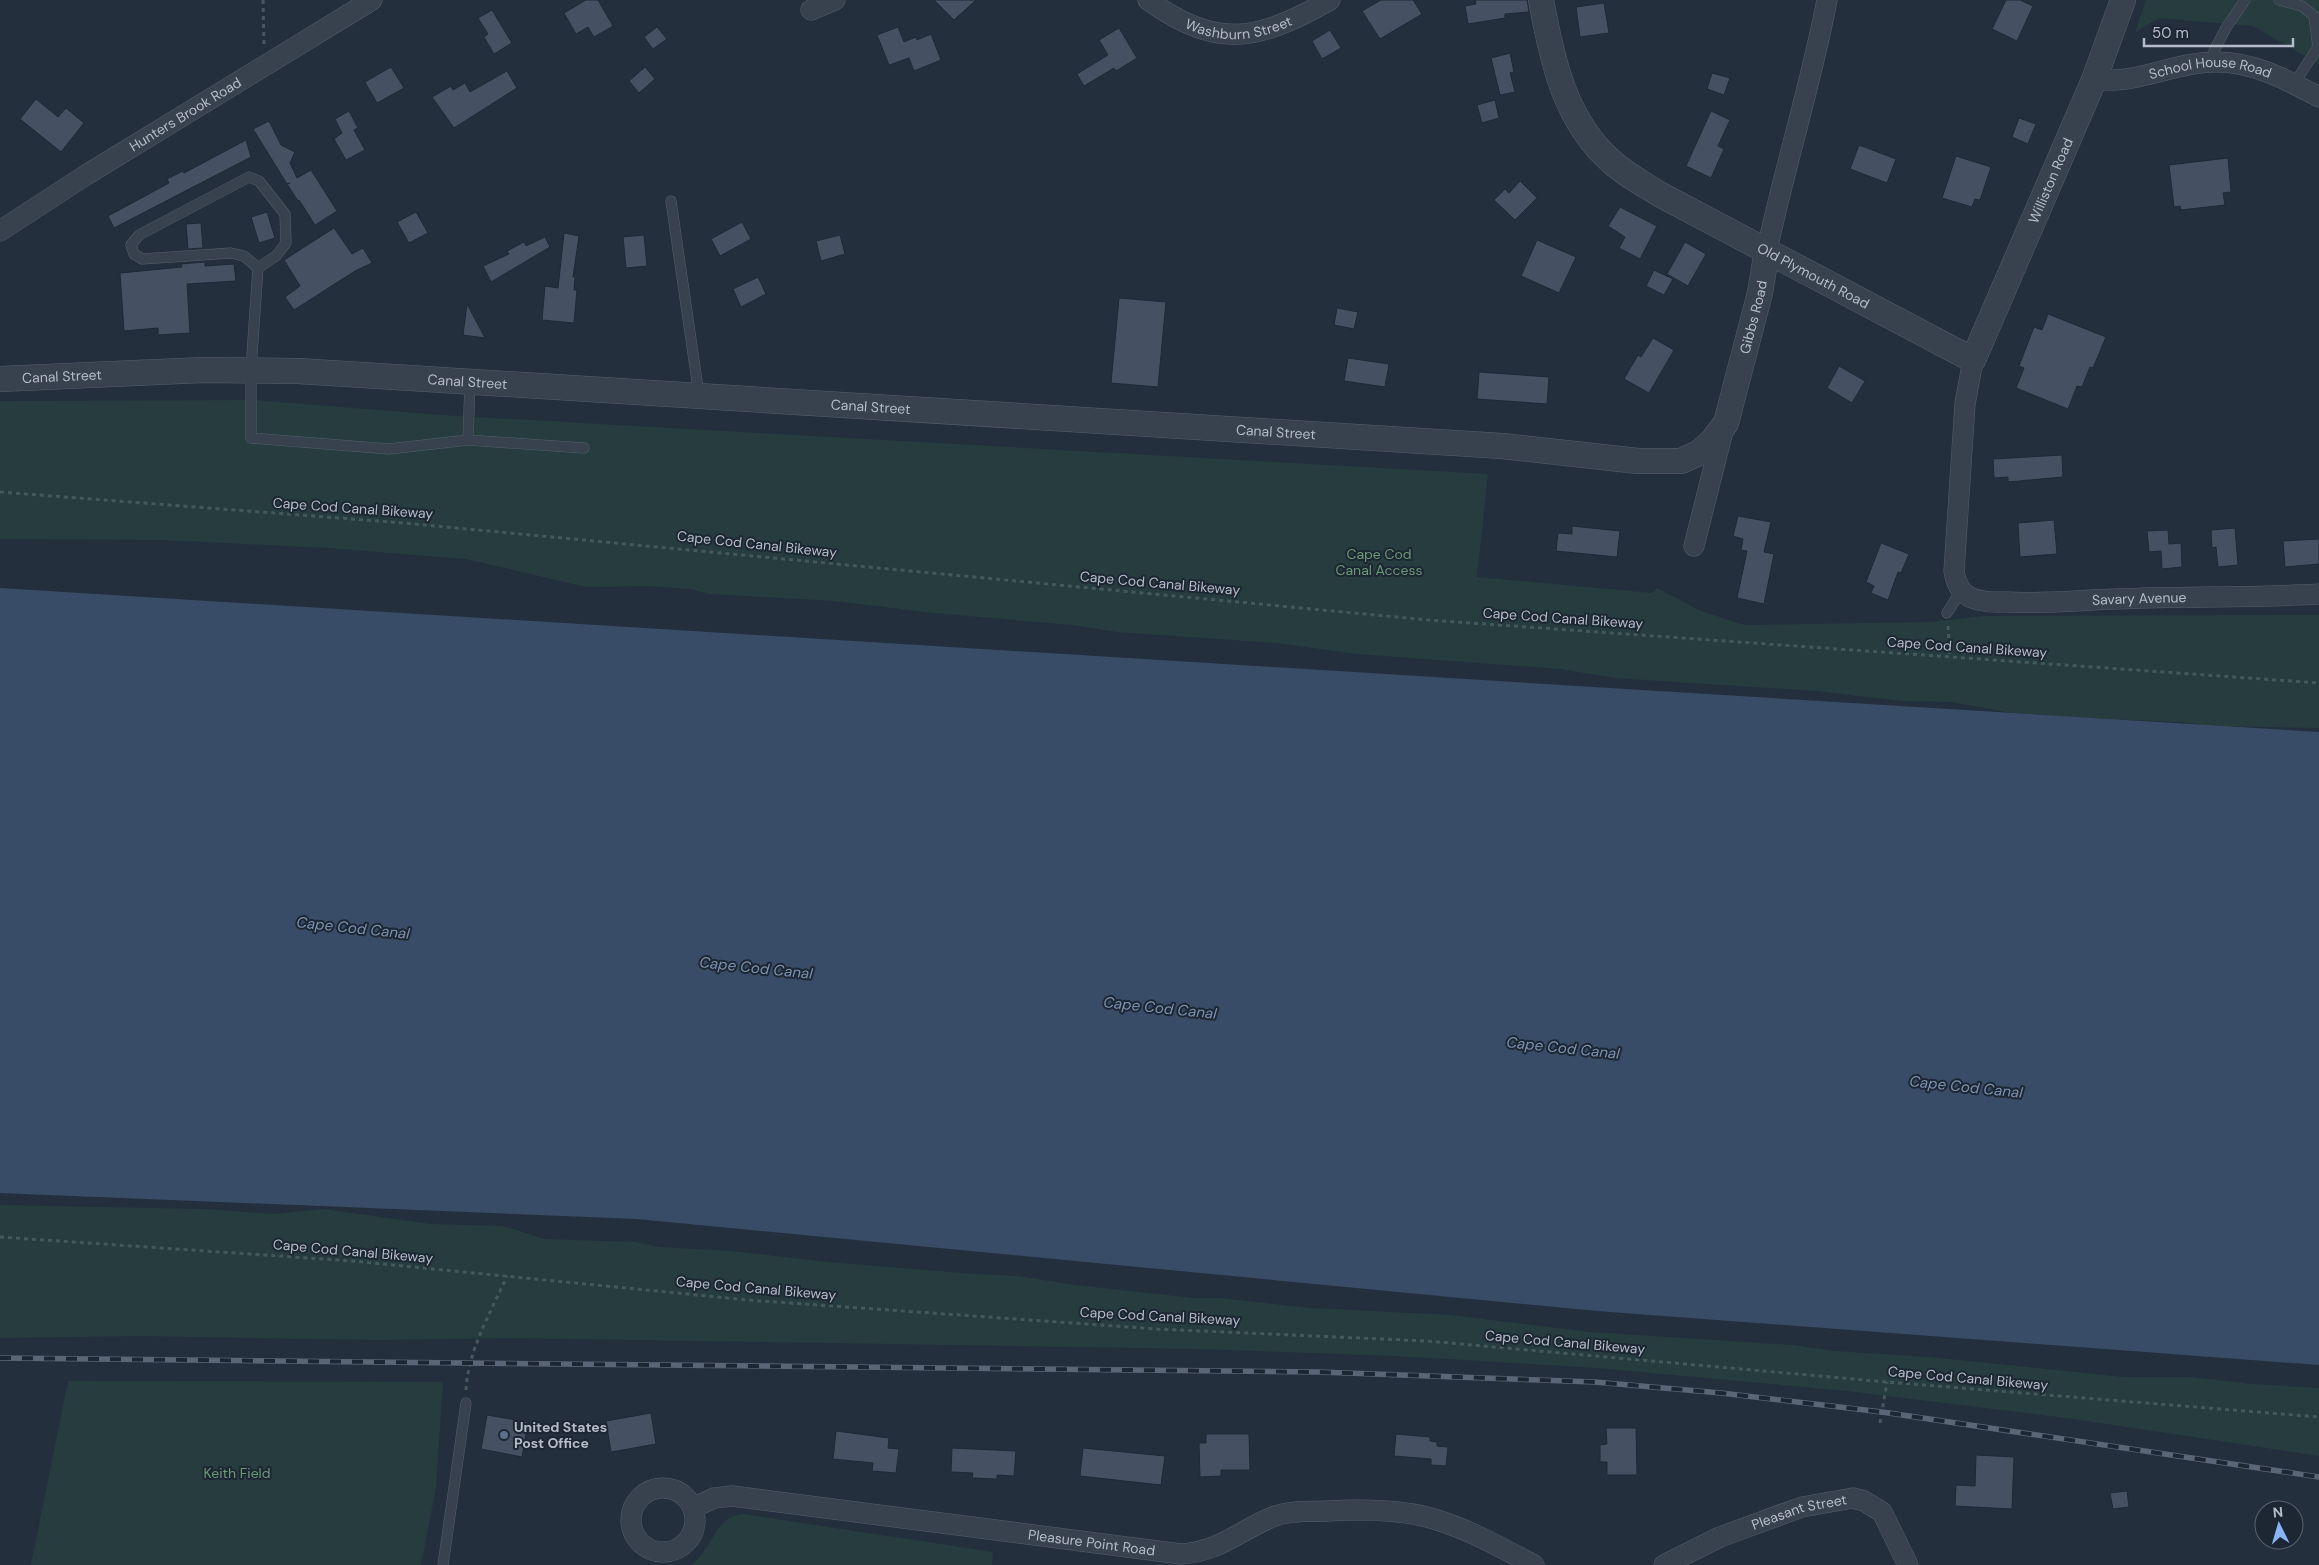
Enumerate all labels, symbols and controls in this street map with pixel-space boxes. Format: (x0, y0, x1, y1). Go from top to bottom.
street label: Washburn Street (1183, 12, 1295, 43)
scale bar (2144, 15, 2293, 47)
text: 50 m (2152, 23, 2189, 43)
street label: School House Road (2147, 53, 2274, 83)
street label: Hunters Brook Road (126, 73, 245, 155)
street label: Williston Road (2024, 135, 2077, 226)
street label: Old Plymouth Road (1754, 239, 1872, 313)
street label: Gibbs Road (1736, 279, 1771, 356)
street label: Canal Street (22, 365, 102, 387)
street label: Canal Street (427, 370, 508, 393)
street label: Canal Street (830, 395, 911, 418)
street label: Canal Street (1235, 420, 1316, 443)
street label: Cape Cod Canal Bikeway (272, 493, 434, 523)
street label: Cape Cod Canal Bikeway (676, 527, 838, 561)
park label: Cape Cod Canal Access (1335, 545, 1423, 579)
street label: Cape Cod Canal Bikeway (1079, 567, 1241, 599)
street label: Savary Avenue (2091, 588, 2186, 609)
street label: Cape Cod Canal Bikeway (1482, 603, 1644, 633)
street label: Cape Cod Canal Bikeway (1886, 632, 2048, 662)
water label: Cape Cod Canal (295, 912, 411, 944)
water label: Cape Cod Canal (698, 952, 814, 984)
water label: Cape Cod Canal (1102, 992, 1218, 1024)
water label: Cape Cod Canal (1505, 1032, 1621, 1064)
water label: Cape Cod Canal (1908, 1071, 2024, 1103)
street label: Cape Cod Canal Bikeway (272, 1235, 434, 1267)
street label: Cape Cod Canal Bikeway (675, 1272, 837, 1304)
street label: Cape Cod Canal Bikeway (1079, 1303, 1241, 1329)
street label: Cape Cod Canal Bikeway (1484, 1326, 1646, 1358)
street label: Cape Cod Canal Bikeway (1887, 1362, 2049, 1394)
place label: United States Post Office (514, 1418, 607, 1452)
marker: United States Post Office (498, 1429, 510, 1441)
park label: Keith Field (204, 1464, 271, 1482)
street label: Pleasant Street (1749, 1490, 1848, 1534)
north arrow (2254, 1500, 2304, 1550)
text: N (2272, 1503, 2284, 1521)
street label: Pleasure Point Road (1027, 1525, 1156, 1560)

